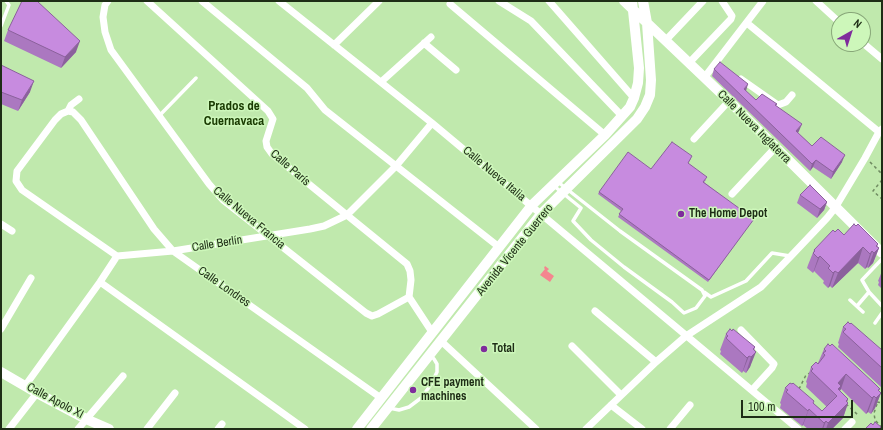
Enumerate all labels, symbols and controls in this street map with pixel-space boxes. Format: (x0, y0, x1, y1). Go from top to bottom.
north arrow (831, 12, 871, 52)
text: N (851, 16, 865, 31)
street label: Calle Nueva Inglaterra (714, 87, 794, 167)
district label: Prados de Cuernavaca (204, 99, 264, 130)
street label: Calle Nueva Italia (460, 144, 528, 204)
street label: Calle París (267, 147, 313, 189)
street label: Calle Nueva Francia (210, 184, 288, 252)
street label: Avenida Vicente Guerrero (474, 201, 556, 299)
place label: The Home Depot (689, 207, 767, 221)
marker: The Home Depot (676, 209, 686, 219)
street label: Calle Berlín (191, 233, 243, 255)
street label: Calle Londres (195, 264, 253, 310)
place label: Total (492, 342, 515, 356)
marker: Total (479, 344, 489, 354)
place label: CFE payment machines (421, 376, 484, 404)
street label: Calle Apolo XI (24, 380, 86, 422)
marker: CFE payment machines (408, 385, 418, 395)
scale bar (743, 392, 855, 418)
text: 100 m (748, 399, 775, 415)

